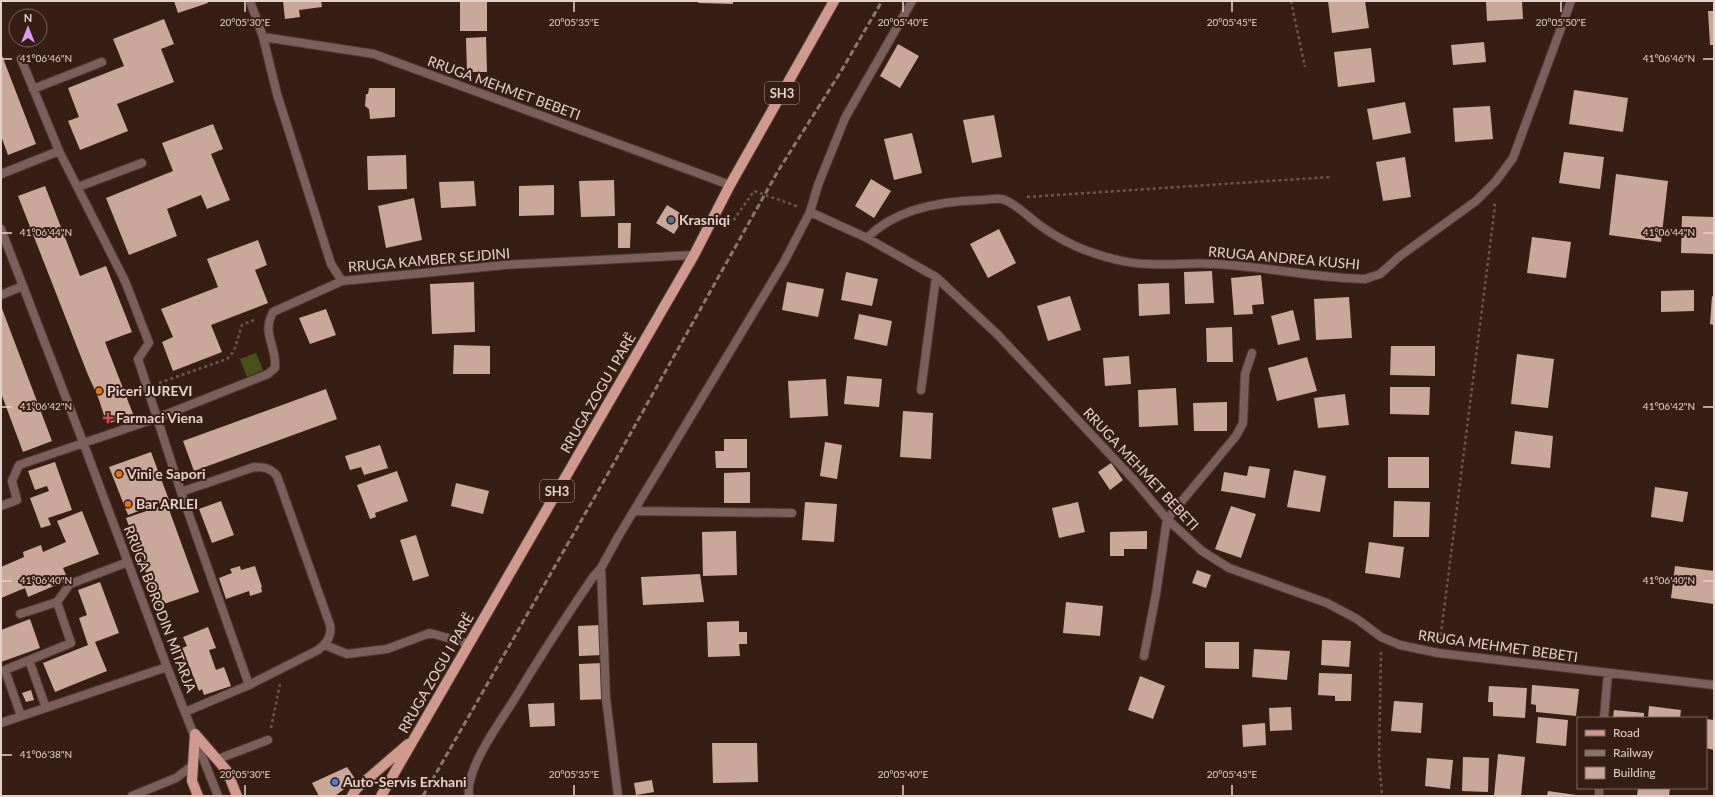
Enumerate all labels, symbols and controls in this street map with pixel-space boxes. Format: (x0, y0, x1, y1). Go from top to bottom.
north arrow (8, 8, 48, 48)
text: N (24, 11, 32, 24)
text: 20°05'30"E (220, 16, 270, 28)
text: 20°05'35"E (549, 16, 599, 28)
text: 20°05'40"E (878, 16, 928, 28)
text: 20°05'45"E (1207, 16, 1257, 28)
text: 20°05'50"E (1536, 16, 1586, 28)
text: 41°06'46"N (20, 52, 72, 64)
street label: RRUGA MEHMET BEBETI (425, 52, 583, 123)
text: 41°06'46"N (1643, 52, 1695, 64)
road number: SH3 (765, 82, 799, 104)
place label: Krasniqi (679, 211, 730, 228)
marker: Krasniqi (666, 215, 676, 225)
text: 41°06'44"N (20, 226, 72, 238)
text: 41°06'44"N (1643, 226, 1695, 238)
street label: RRUGA ANDREA KUSHI (1208, 242, 1361, 273)
street label: RRUGA KAMBER SEJDINI (347, 244, 511, 275)
street label: RRUGA ZOGU I PARË (556, 330, 639, 456)
place label: Piceri JUREVI (107, 382, 192, 399)
marker: Piceri JUREVI (94, 386, 104, 396)
text: 41°06'42"N (20, 400, 72, 412)
text: 41°06'42"N (1643, 400, 1695, 412)
street label: RRUGA MEHMET BEBETI (1080, 404, 1203, 533)
place label: Farmaci Viena (116, 409, 203, 426)
marker: Farmaci Viena (103, 413, 113, 423)
place label: Vini e Sapori (126, 465, 205, 482)
marker: Vini e Sapori (114, 469, 124, 479)
road number: SH3 (540, 480, 574, 502)
place label: Bar ARLEI (136, 495, 198, 512)
marker: Bar ARLEI (123, 499, 133, 509)
street label: RRUGA BORODIN MITARJA (121, 523, 200, 695)
text: 41°06'40"N (20, 574, 72, 586)
text: 41°06'40"N (1643, 574, 1695, 586)
street label: RRUGA ZOGU I PARË (394, 610, 477, 736)
street label: RRUGA MEHMET BEBETI (1417, 626, 1579, 665)
legend (1577, 717, 1707, 789)
text: Road (1613, 725, 1640, 740)
text: Railway (1613, 745, 1654, 760)
text: 41°06'38"N (20, 748, 72, 760)
text: Building (1613, 765, 1656, 780)
text: 20°05'30"E (220, 768, 270, 780)
text: 20°05'35"E (549, 768, 599, 780)
text: 20°05'40"E (878, 768, 928, 780)
text: 20°05'45"E (1207, 768, 1257, 780)
place label: Auto-Servis Erxhani (342, 773, 467, 790)
marker: Auto-Servis Erxhani (330, 777, 340, 787)

